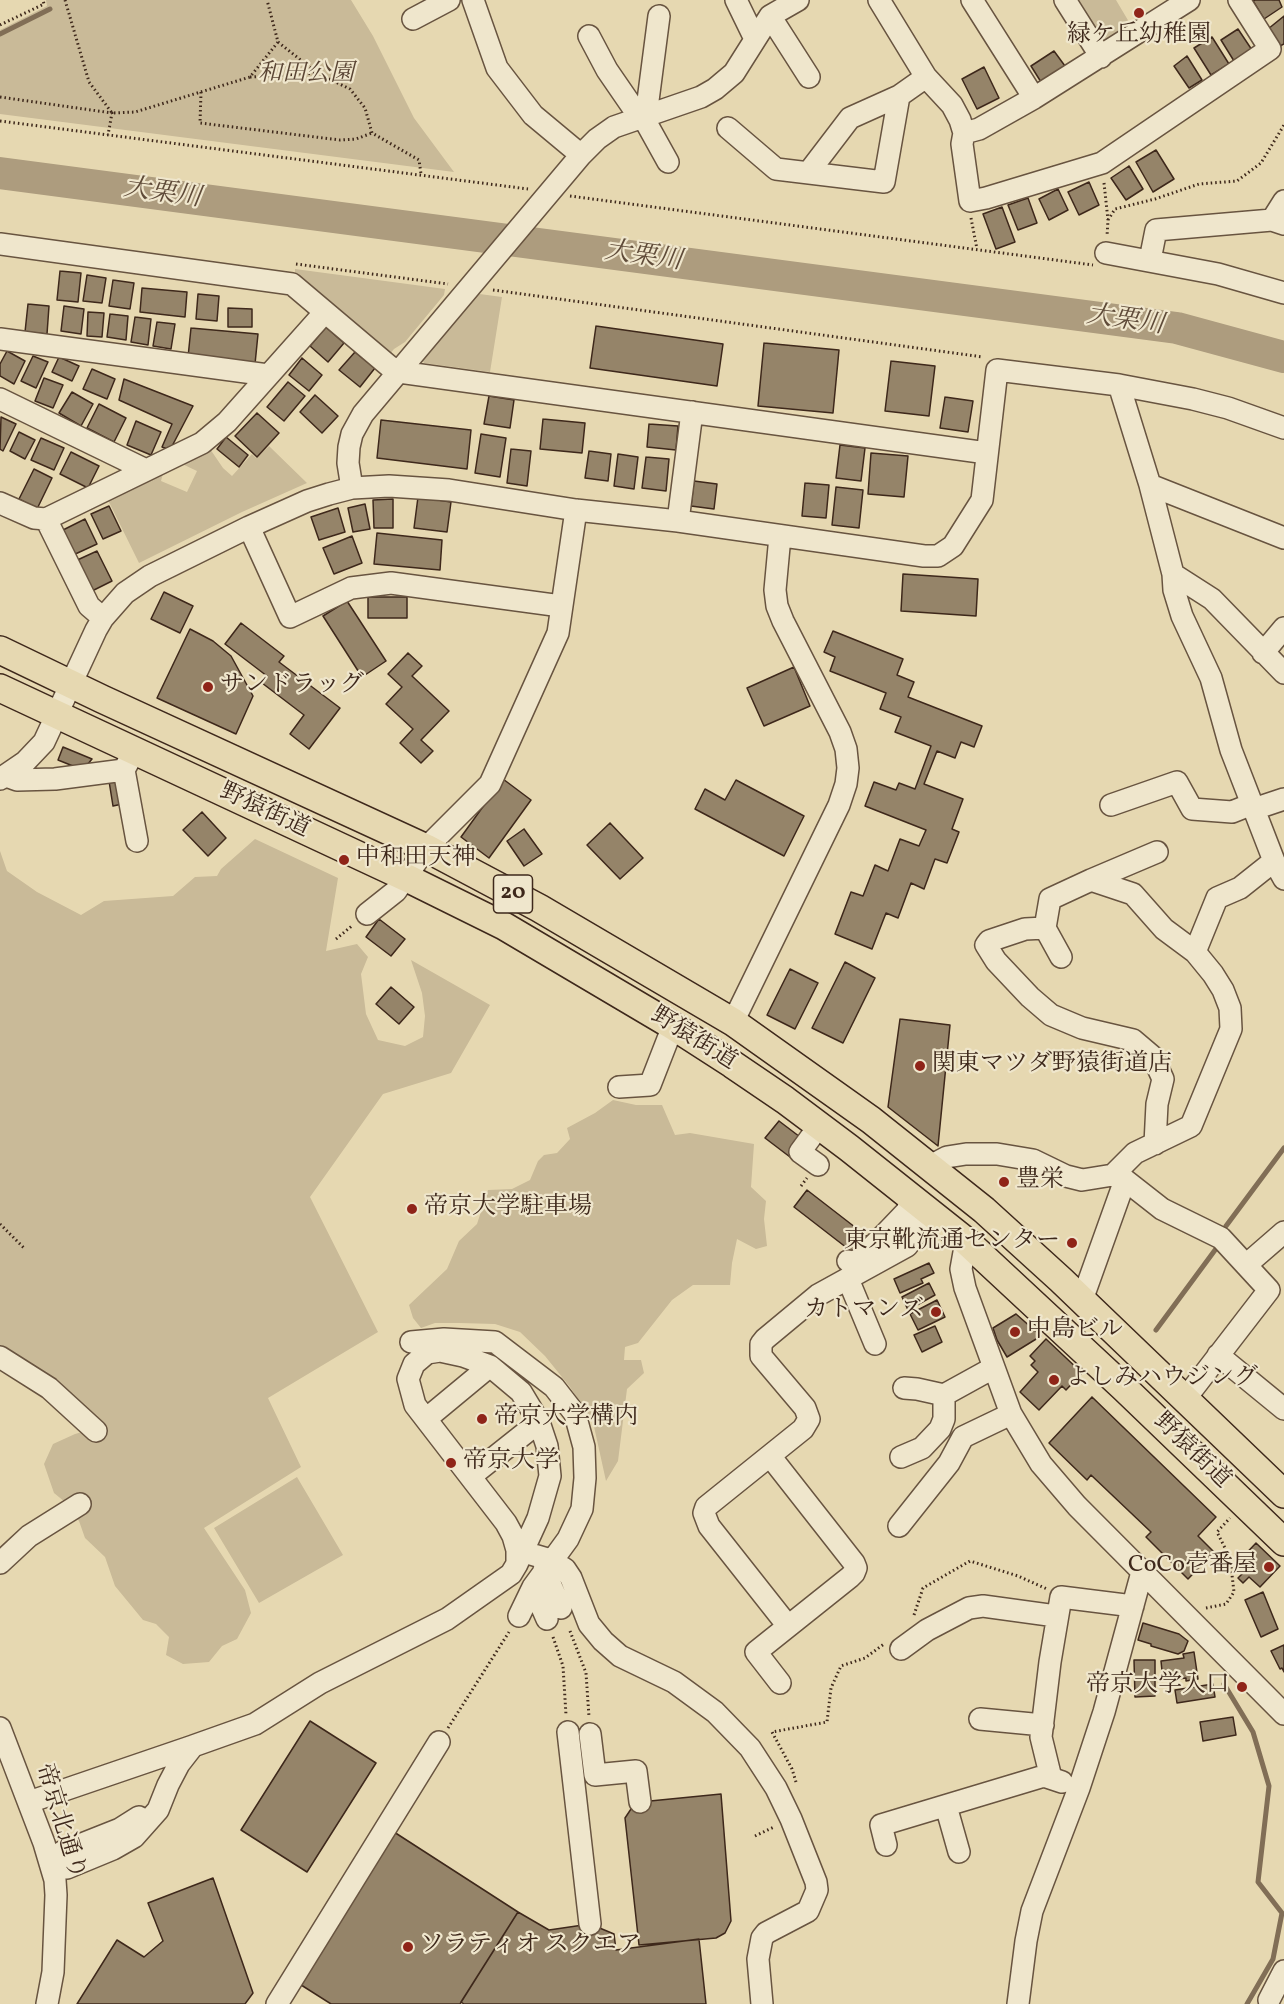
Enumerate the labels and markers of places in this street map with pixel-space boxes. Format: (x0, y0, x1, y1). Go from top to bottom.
marker: 緑ケ丘幼稚園 (1132, 6, 1146, 20)
place label: 緑ケ丘幼稚園 (1067, 23, 1211, 51)
place label: サンドラッグ (220, 673, 364, 701)
marker: サンドラッグ (201, 680, 215, 694)
place label: 中和田天神 (356, 846, 476, 874)
marker: 中和田天神 (337, 853, 351, 867)
place label: 関東マツダ野猿街道店 (932, 1052, 1172, 1080)
marker: 関東マツダ野猿街道店 (913, 1059, 927, 1073)
place label: 豊栄 (1016, 1168, 1064, 1196)
marker: 豊栄 (997, 1175, 1011, 1189)
place label: 帝京大学駐車場 (424, 1195, 592, 1223)
marker: 帝京大学駐車場 (405, 1202, 419, 1216)
place label: 東京靴流通センター (844, 1229, 1060, 1257)
marker: 東京靴流通センター (1065, 1236, 1079, 1250)
place label: カトマンズ (804, 1298, 924, 1326)
marker: カトマンズ (929, 1305, 943, 1319)
place label: 中島ビル (1027, 1318, 1123, 1346)
marker: 中島ビル (1008, 1325, 1022, 1339)
place label: よしみハウジング (1066, 1366, 1258, 1394)
marker: よしみハウジング (1047, 1373, 1061, 1387)
place label: 帝京大学構内 (494, 1405, 638, 1433)
marker: 帝京大学構内 (475, 1412, 489, 1426)
place label: 帝京大学 (463, 1449, 559, 1477)
marker: 帝京大学 (444, 1456, 458, 1470)
place label: CoCo壱番屋 (1128, 1553, 1257, 1581)
marker: CoCo壱番屋 (1262, 1560, 1276, 1574)
place label: 帝京大学入口 (1086, 1673, 1230, 1701)
marker: 帝京大学入口 (1235, 1680, 1249, 1694)
place label: ソラティオ スクエア (420, 1933, 641, 1961)
marker: ソラティオ スクエア (401, 1940, 415, 1954)

